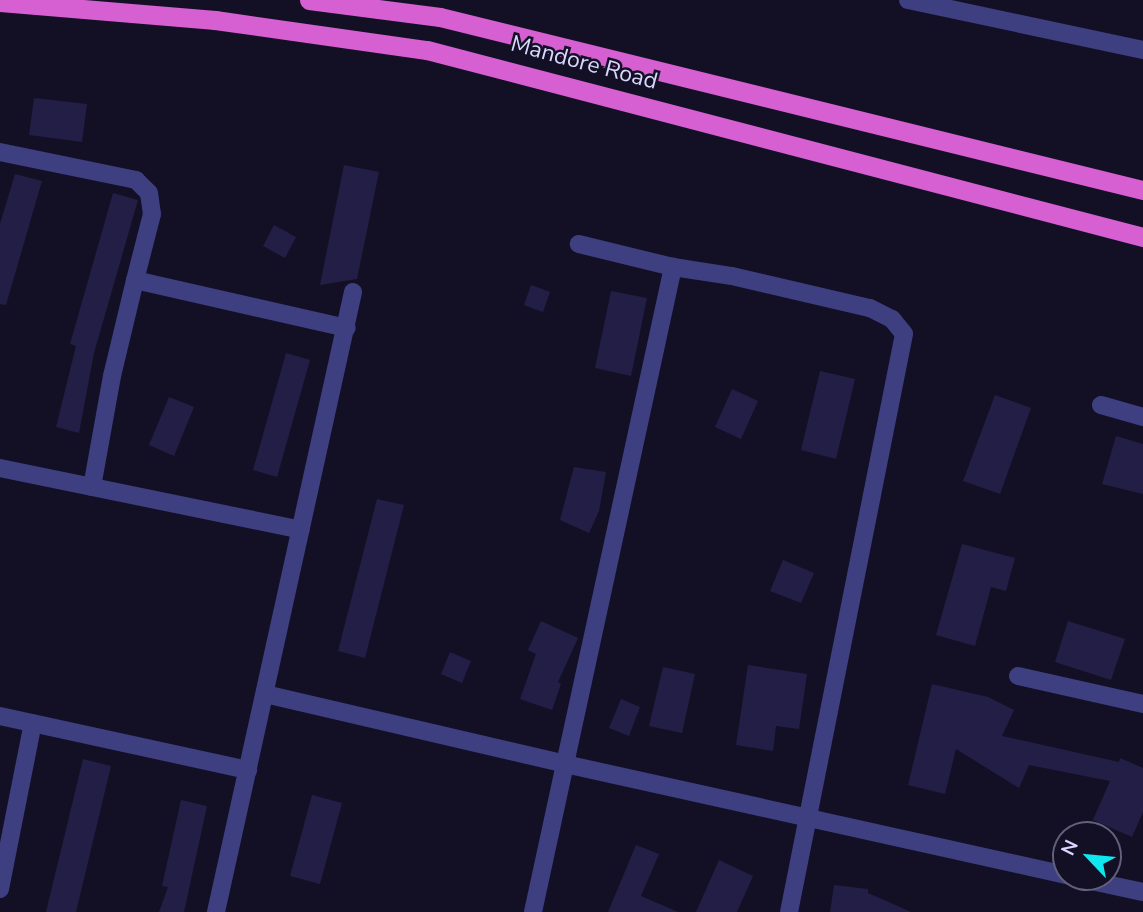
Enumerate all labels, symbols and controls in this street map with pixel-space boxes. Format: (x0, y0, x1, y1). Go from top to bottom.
street label: Mandore Road (508, 30, 660, 96)
north arrow (1052, 821, 1122, 891)
text: N (1055, 836, 1085, 860)

